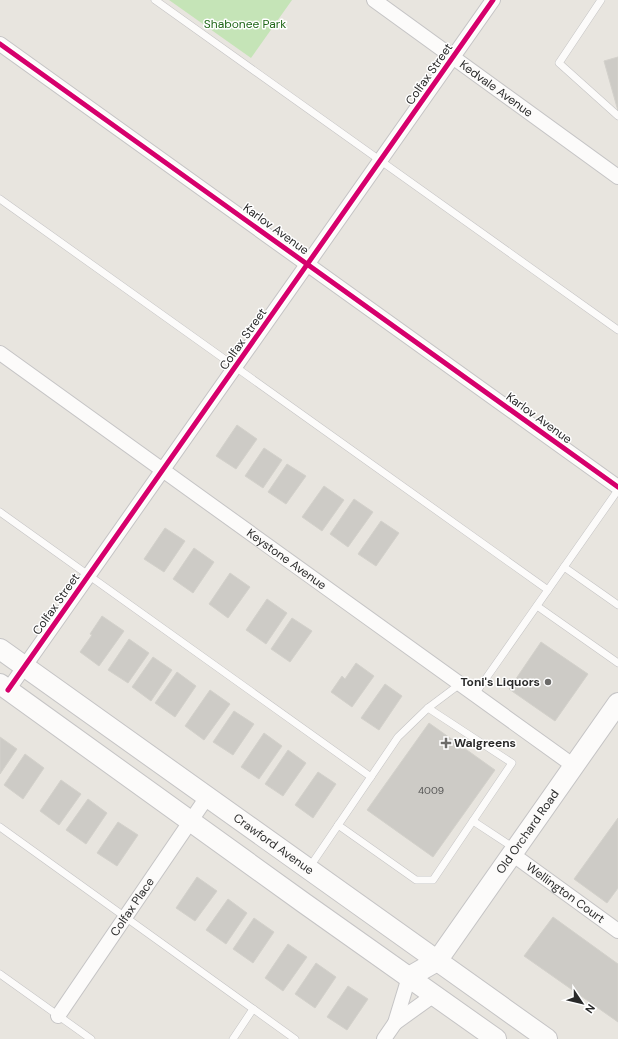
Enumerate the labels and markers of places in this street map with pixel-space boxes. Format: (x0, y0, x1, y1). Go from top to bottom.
place label: Toni's Liquors (460, 674, 540, 690)
marker: Toni's Liquors (543, 677, 553, 687)
place label: Walgreens (454, 735, 516, 751)
marker: Walgreens (441, 738, 451, 748)

